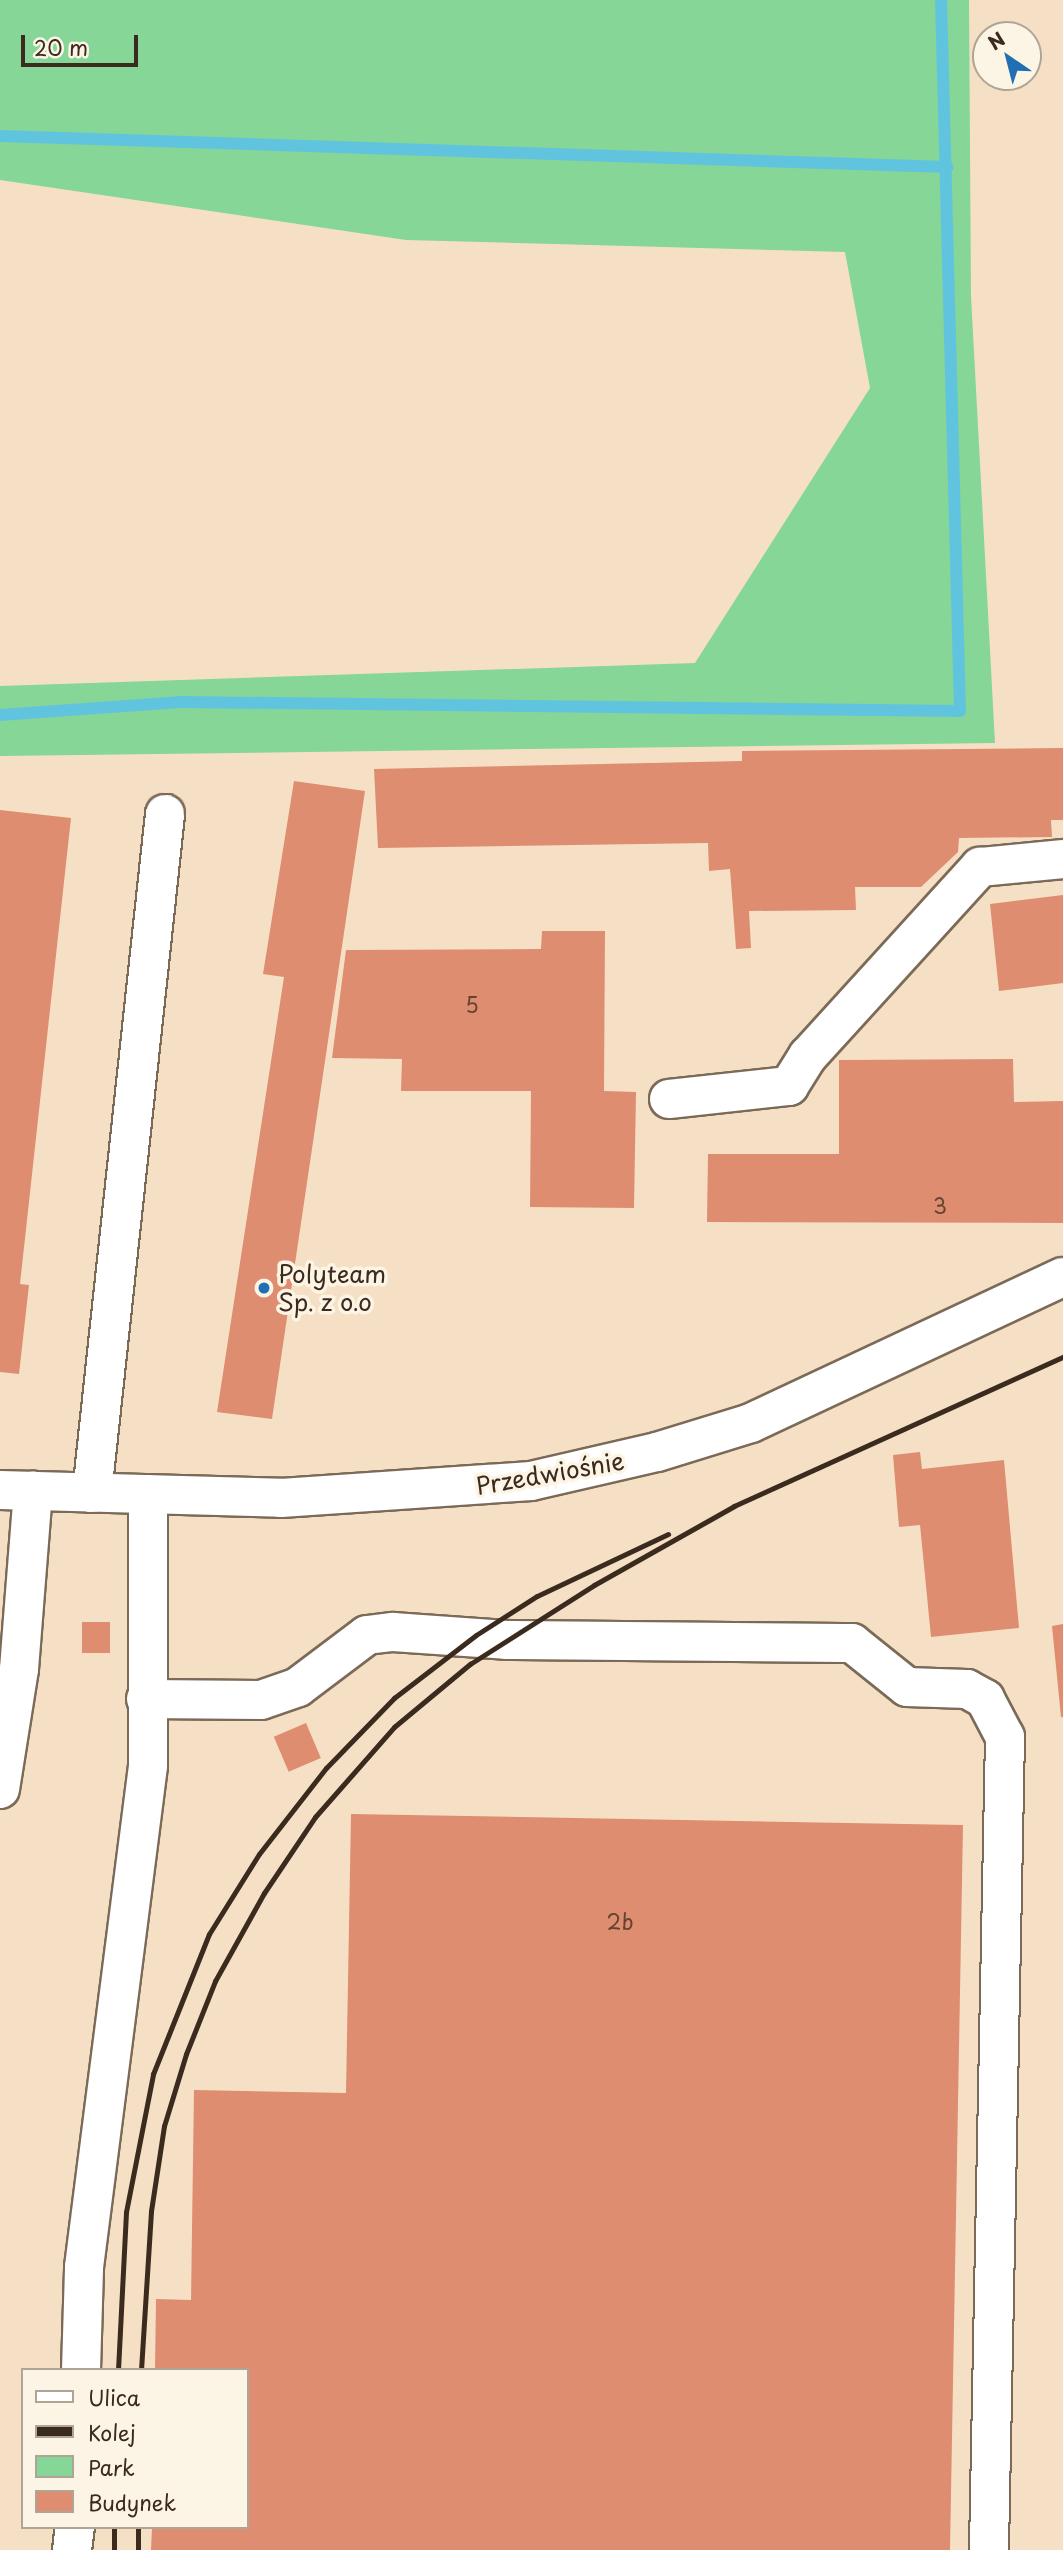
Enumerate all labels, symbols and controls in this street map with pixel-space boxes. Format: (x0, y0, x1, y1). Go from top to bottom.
scale bar (24, 21, 142, 65)
north arrow (972, 21, 1042, 91)
text: N (982, 25, 1010, 56)
text: 20 m (34, 31, 88, 63)
house number: 5 (465, 991, 479, 1017)
house number: 3 (933, 1192, 947, 1218)
place label: Polyteam Sp. z o.o (278, 1260, 386, 1316)
marker: Polyteam Sp. z o.o (256, 1280, 272, 1296)
street label: Przedwiośnie (474, 1446, 626, 1500)
house number: 2b (607, 1908, 633, 1934)
legend (21, 2368, 248, 2529)
text: Ulica (88, 2381, 140, 2413)
text: Kolej (88, 2416, 136, 2448)
text: Park (88, 2451, 135, 2483)
text: Budynek (88, 2486, 176, 2518)

